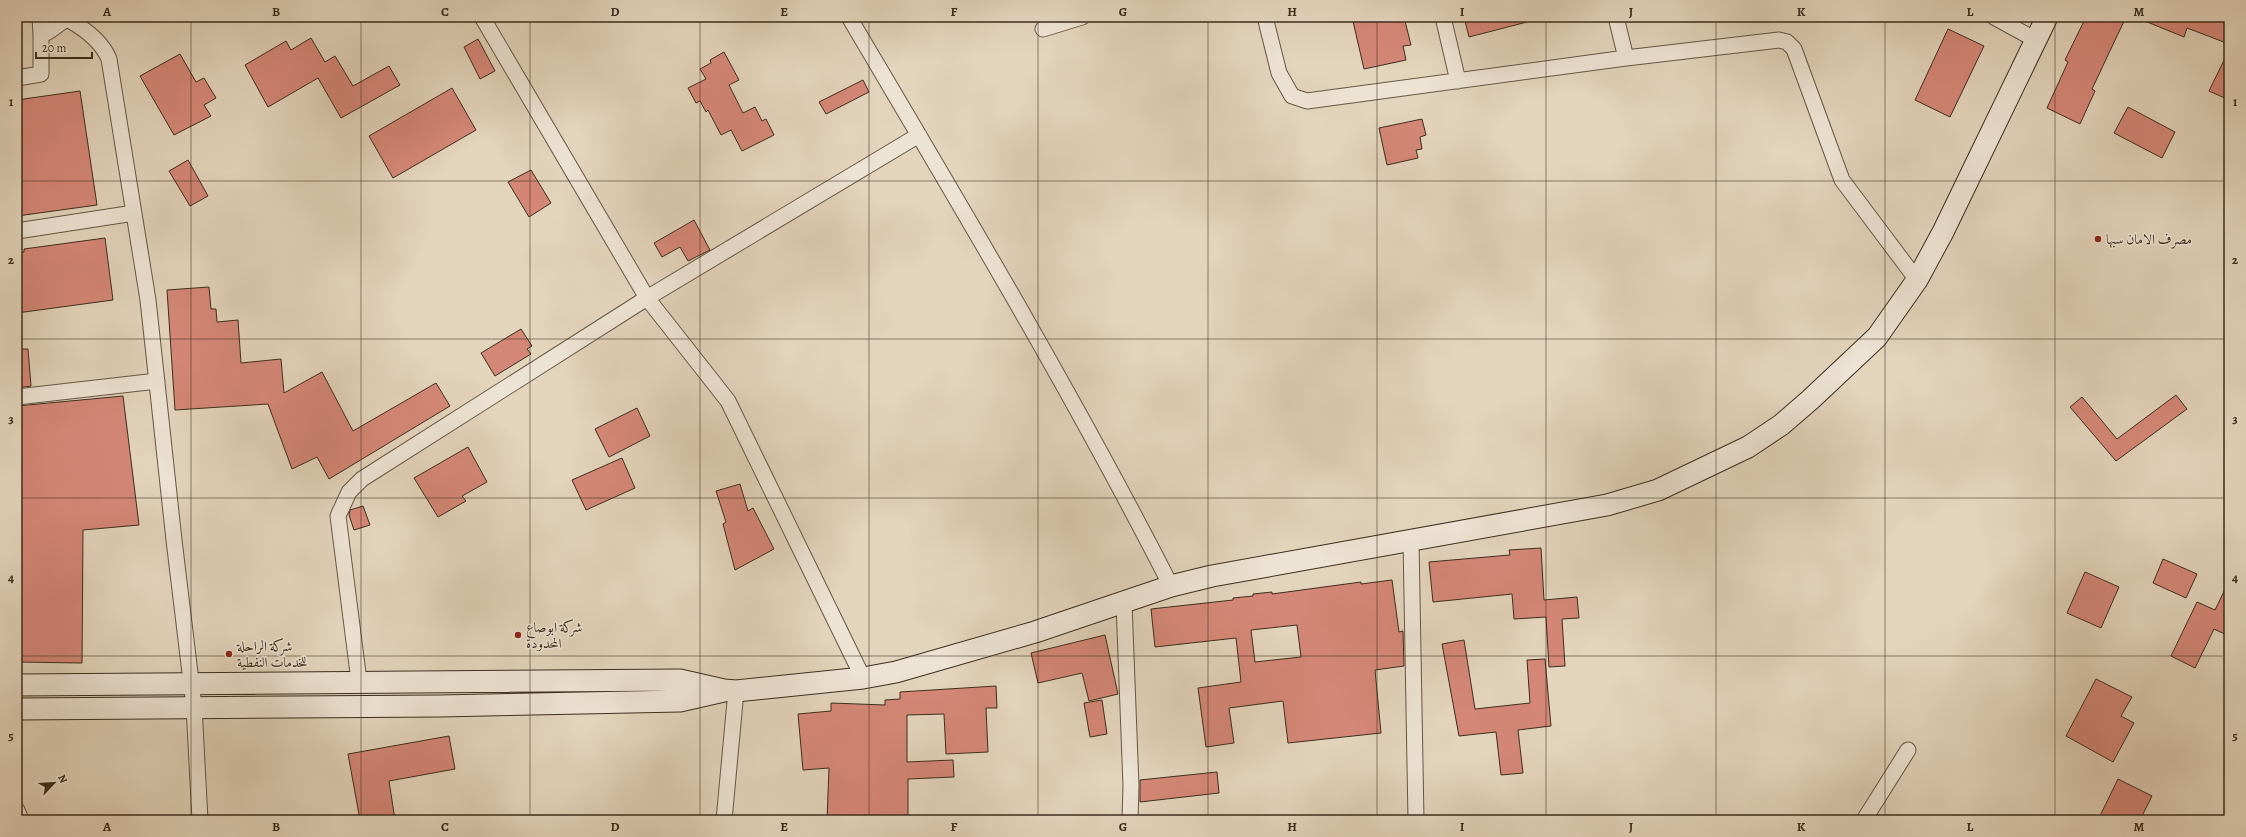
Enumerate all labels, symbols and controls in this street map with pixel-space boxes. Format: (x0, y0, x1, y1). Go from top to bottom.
text: A (102, 3, 112, 20)
text: B (272, 3, 280, 20)
text: C (441, 3, 449, 20)
text: D (610, 3, 620, 20)
text: E (780, 3, 788, 20)
text: F (951, 3, 958, 20)
text: G (1119, 3, 1127, 20)
text: H (1287, 3, 1297, 20)
text: I (1460, 3, 1465, 20)
text: J (1629, 3, 1633, 20)
text: K (1797, 3, 1806, 20)
text: L (1967, 3, 1974, 20)
text: M (2134, 3, 2145, 20)
scale bar (36, 34, 92, 60)
text: 20 m (42, 40, 66, 56)
text: 1 (9, 93, 14, 110)
text: 1 (2233, 93, 2238, 110)
place label: مصرف الامان سبها (2106, 230, 2192, 249)
marker: مصرف الامان سبها (2093, 234, 2103, 244)
text: 2 (8, 251, 15, 268)
text: 2 (2232, 251, 2239, 268)
text: 3 (8, 410, 14, 427)
text: 3 (2232, 410, 2238, 427)
text: 4 (8, 569, 14, 586)
text: 4 (2232, 569, 2238, 586)
place label: شركة ابوصاع المحدودة (526, 618, 583, 653)
marker: شركة ابوصاع المحدودة (513, 630, 523, 640)
place label: شركة الراحلة للخدمات النفطية (236, 637, 308, 672)
marker: شركة الراحلة للخدمات النفطية (224, 649, 234, 659)
text: 5 (8, 727, 14, 744)
text: 5 (2232, 727, 2238, 744)
north arrow (34, 763, 74, 803)
text: N (54, 772, 71, 786)
text: A (102, 818, 112, 835)
text: B (272, 818, 280, 835)
text: C (441, 818, 449, 835)
text: D (610, 818, 620, 835)
text: E (780, 818, 788, 835)
text: F (951, 818, 958, 835)
text: G (1119, 818, 1127, 835)
text: H (1287, 818, 1297, 835)
text: I (1460, 818, 1465, 835)
text: J (1629, 818, 1633, 835)
text: K (1797, 818, 1806, 835)
text: L (1967, 818, 1974, 835)
text: M (2134, 818, 2145, 835)

